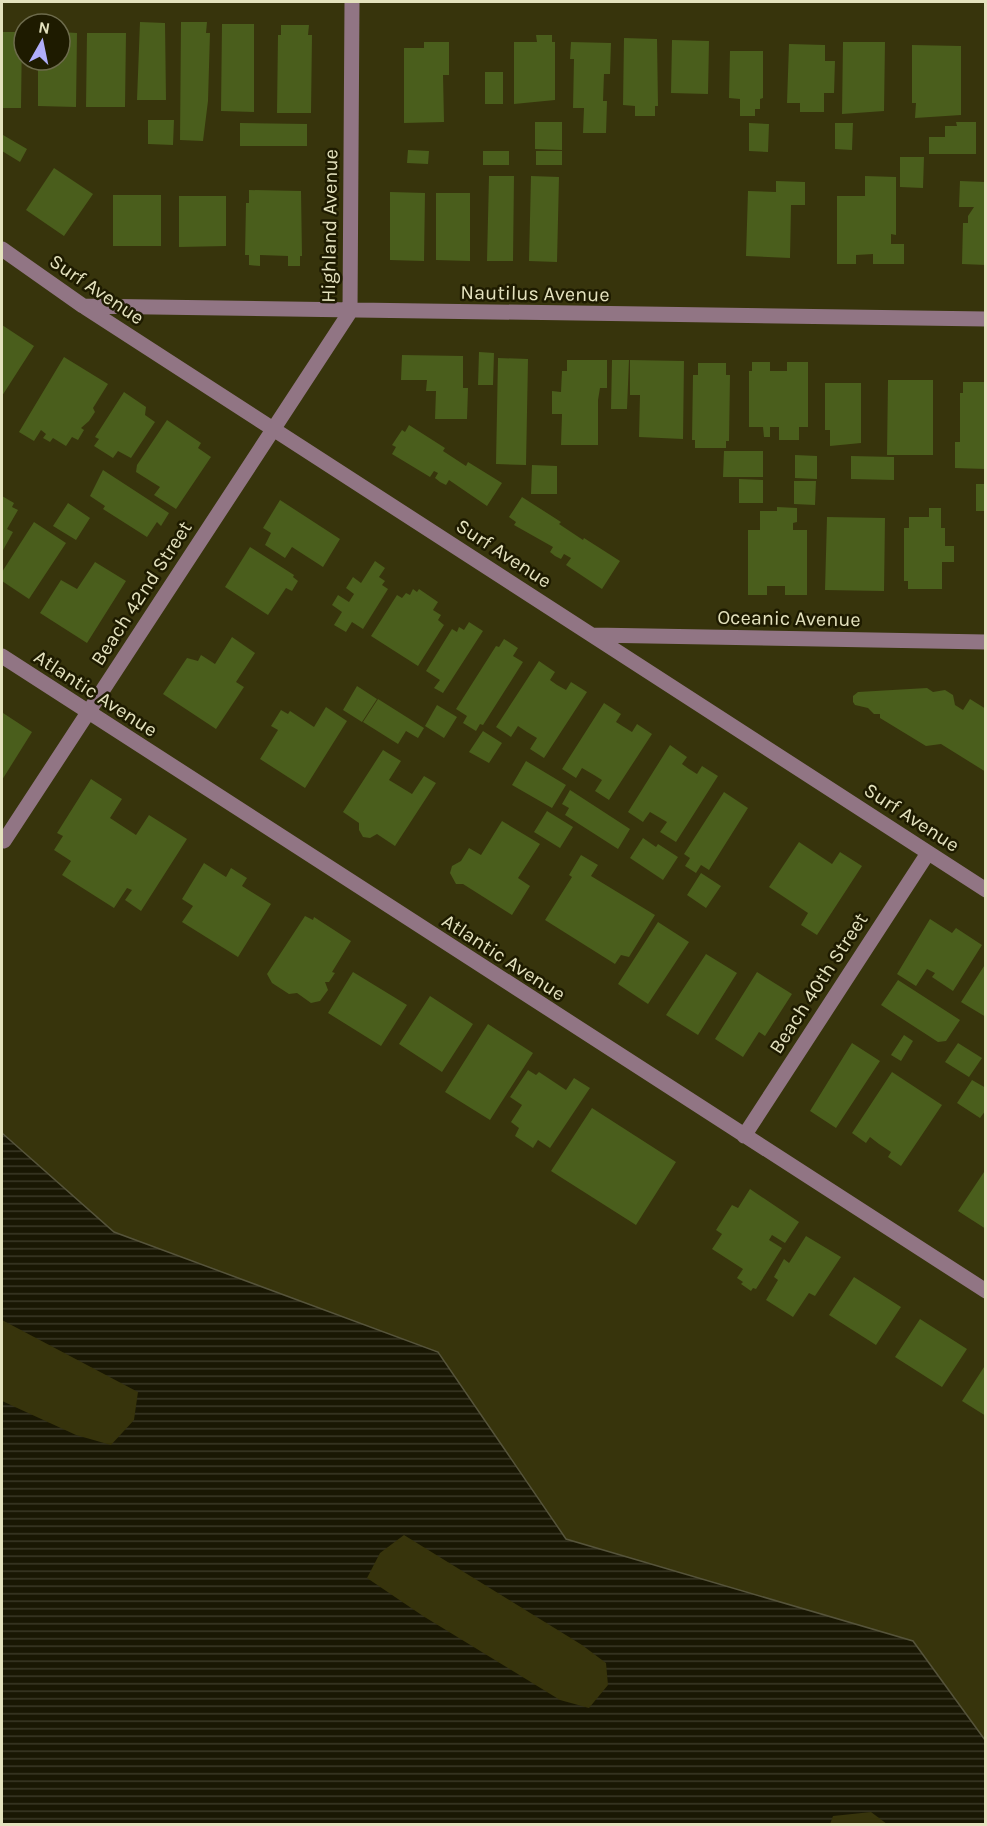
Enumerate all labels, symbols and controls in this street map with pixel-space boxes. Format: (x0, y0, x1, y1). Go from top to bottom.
north arrow (12, 12, 72, 72)
text: N (37, 17, 51, 38)
street label: Highland Avenue (317, 149, 342, 303)
street label: Surf Avenue (45, 249, 148, 329)
street label: Nautilus Avenue (460, 281, 610, 306)
street label: Surf Avenue (452, 514, 556, 593)
street label: Beach 42nd Street (86, 517, 197, 670)
street label: Oceanic Avenue (717, 606, 861, 631)
street label: Atlantic Avenue (30, 645, 162, 742)
street label: Surf Avenue (860, 778, 964, 857)
street label: Beach 40th Street (764, 908, 873, 1058)
street label: Atlantic Avenue (438, 909, 570, 1006)

